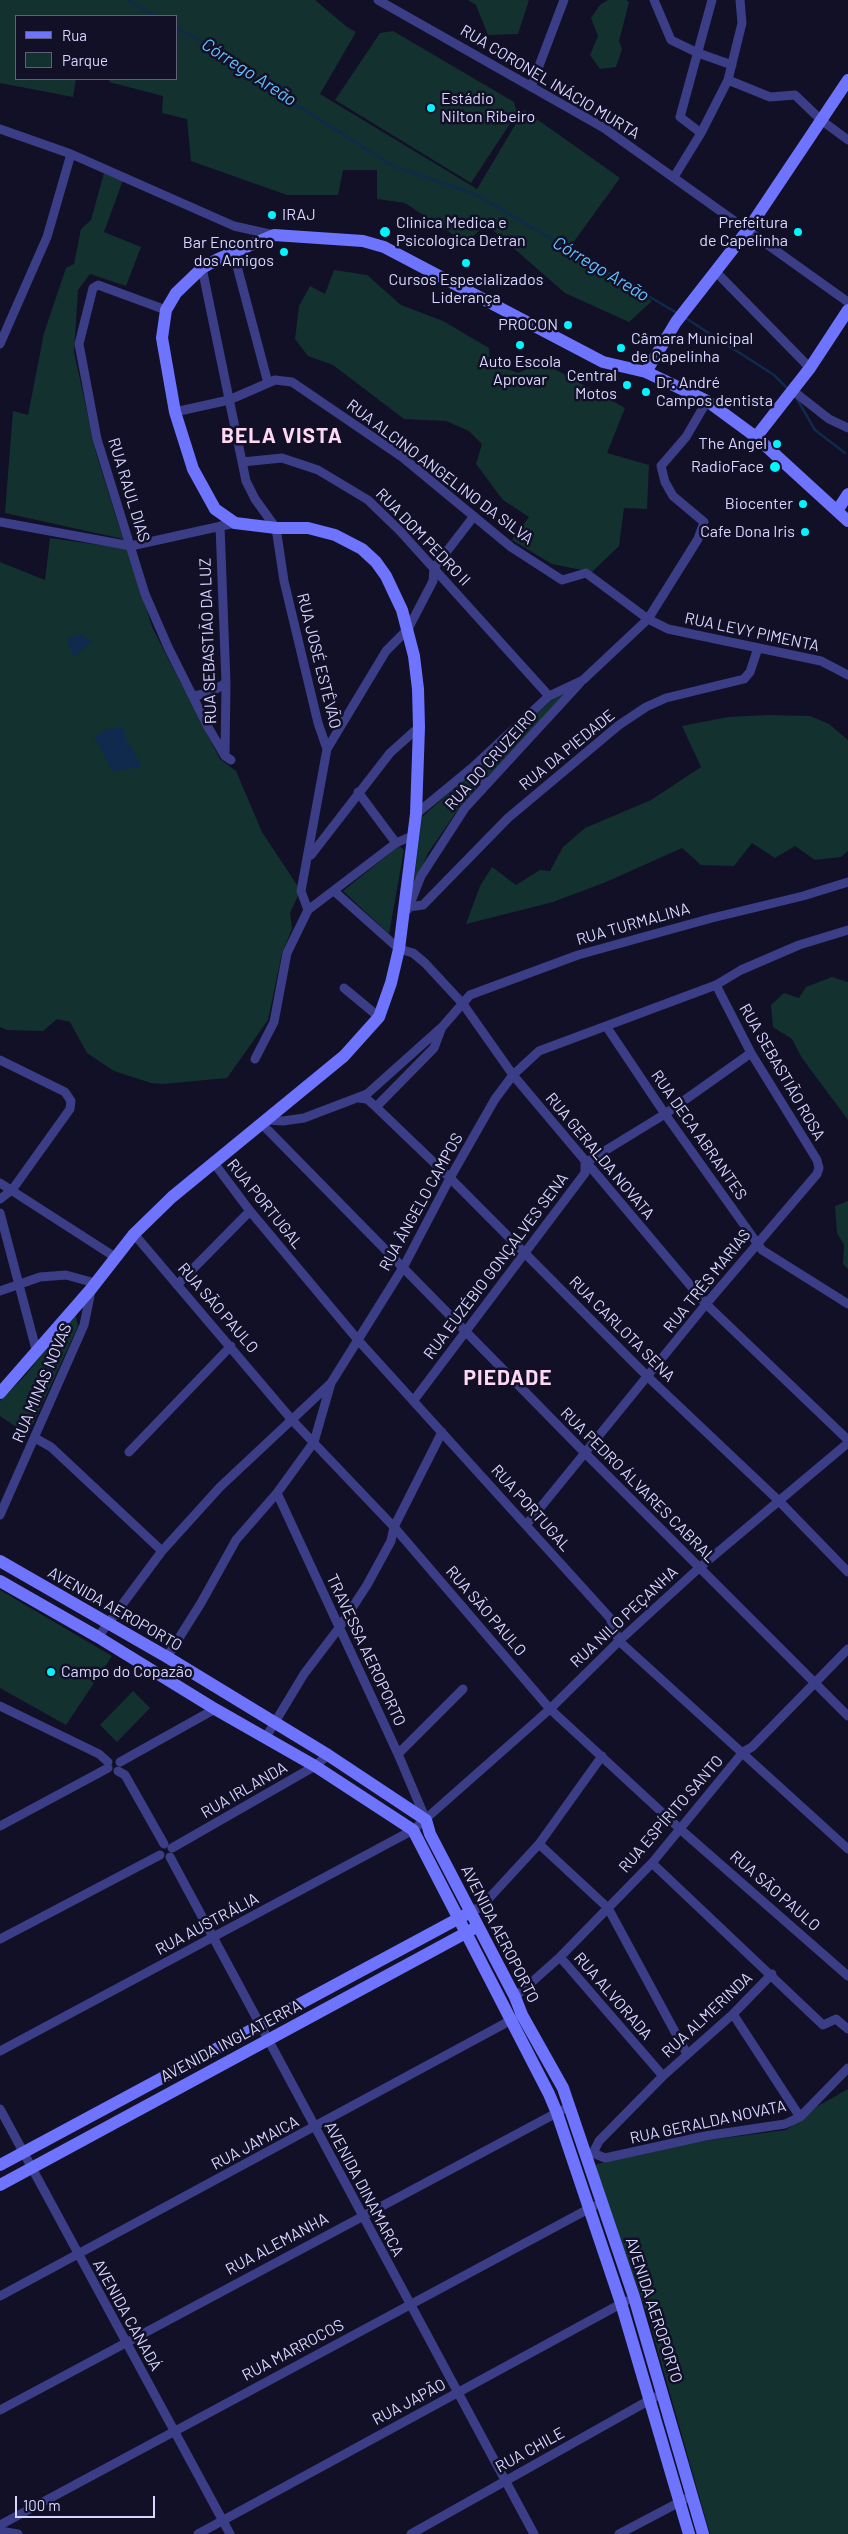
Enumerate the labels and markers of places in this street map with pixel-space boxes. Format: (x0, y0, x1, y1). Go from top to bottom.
place label: Estádio Nilton Ribeiro (441, 89, 535, 127)
marker: Estádio Nilton Ribeiro (425, 102, 437, 114)
place label: IRAJ (282, 205, 316, 225)
marker: IRAJ (266, 209, 278, 221)
place label: Clinica Medica e Psicologica Detran (396, 213, 526, 251)
place label: Prefeitura de Capelinha (699, 213, 788, 251)
marker: Clinica Medica e Psicologica Detran (378, 225, 392, 239)
marker: Prefeitura de Capelinha (792, 226, 804, 238)
place label: Bar Encontro dos Amigos (183, 233, 274, 271)
marker: Bar Encontro dos Amigos (278, 246, 290, 258)
marker: Cursos Especializados Liderança (460, 257, 472, 269)
place label: Cursos Especializados Liderança (389, 270, 543, 308)
place label: PROCON (498, 315, 558, 335)
marker: PROCON (562, 319, 574, 331)
place label: Câmara Municipal de Capelinha (631, 329, 753, 367)
marker: Auto Escola Aprovar (514, 339, 526, 351)
marker: Câmara Municipal de Capelinha (615, 342, 627, 354)
place label: Auto Escola Aprovar (479, 352, 561, 390)
place label: Central Motos (567, 366, 617, 404)
place label: Dr. André Campos dentista (656, 373, 773, 411)
marker: Central Motos (621, 379, 633, 391)
marker: Dr. André Campos dentista (640, 386, 652, 398)
place label: The Angel (699, 434, 767, 454)
marker: The Angel (771, 438, 783, 450)
place label: RadioFace (691, 457, 764, 477)
marker: RadioFace (768, 460, 782, 474)
place label: Biocenter (725, 494, 793, 514)
marker: Biocenter (797, 498, 809, 510)
place label: Cafe Dona Iris (700, 522, 795, 542)
marker: Cafe Dona Iris (799, 526, 811, 538)
place label: Campo do Copazão (61, 1662, 193, 1682)
marker: Campo do Copazão (45, 1666, 57, 1678)

